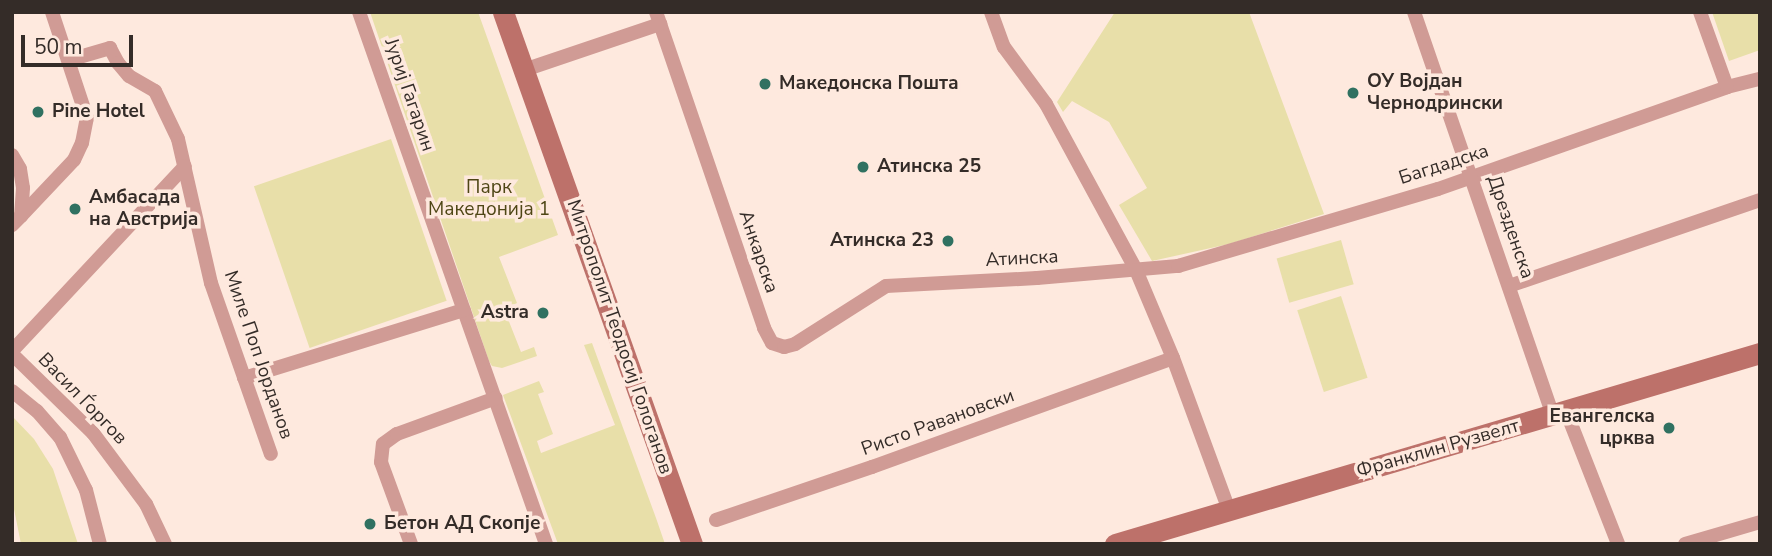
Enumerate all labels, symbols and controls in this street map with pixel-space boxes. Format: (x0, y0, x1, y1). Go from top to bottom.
scale bar (24, 21, 136, 65)
text: 50 m (34, 33, 83, 61)
street label: Јуриј Гагарин (379, 36, 439, 154)
place label: ОУ Војдан Чернодрински (1367, 71, 1503, 115)
place label: Македонска Пошта (779, 73, 959, 95)
marker: Македонска Пошта (757, 76, 773, 92)
marker: ОУ Војдан Чернодрински (1345, 85, 1361, 101)
place label: Pine Hotel (52, 101, 145, 123)
marker: Pine Hotel (30, 104, 46, 120)
street label: Багдадска (1396, 140, 1492, 190)
place label: Атинска 25 (877, 156, 981, 178)
marker: Атинска 25 (855, 159, 871, 175)
street label: Дрезденска (1482, 172, 1538, 282)
park label: Парк Македонија 1 (428, 177, 550, 221)
place label: Амбасада на Австрија (89, 187, 198, 231)
street label: Митрополит Теодосиј Гологанов (561, 197, 677, 477)
marker: Амбасада на Австрија (67, 201, 83, 217)
street label: Анкарска (733, 208, 783, 296)
place label: Атинска 23 (830, 230, 934, 252)
marker: Атинска 23 (940, 233, 956, 249)
street label: Атинска (985, 246, 1059, 272)
street label: Миле Поп Јорданов (218, 268, 298, 442)
place label: Astra (481, 302, 529, 324)
marker: Astra (535, 305, 551, 321)
street label: Васил Ѓоргов (33, 348, 131, 450)
street label: Ристо Равановски (858, 385, 1018, 461)
place label: Евангелска црква (1550, 406, 1655, 450)
street label: Франклин Рузвелт (1354, 415, 1522, 483)
marker: Евангелска црква (1661, 420, 1677, 436)
place label: Бетон АД Скопје (384, 513, 541, 535)
marker: Бетон АД Скопје (362, 516, 378, 532)

